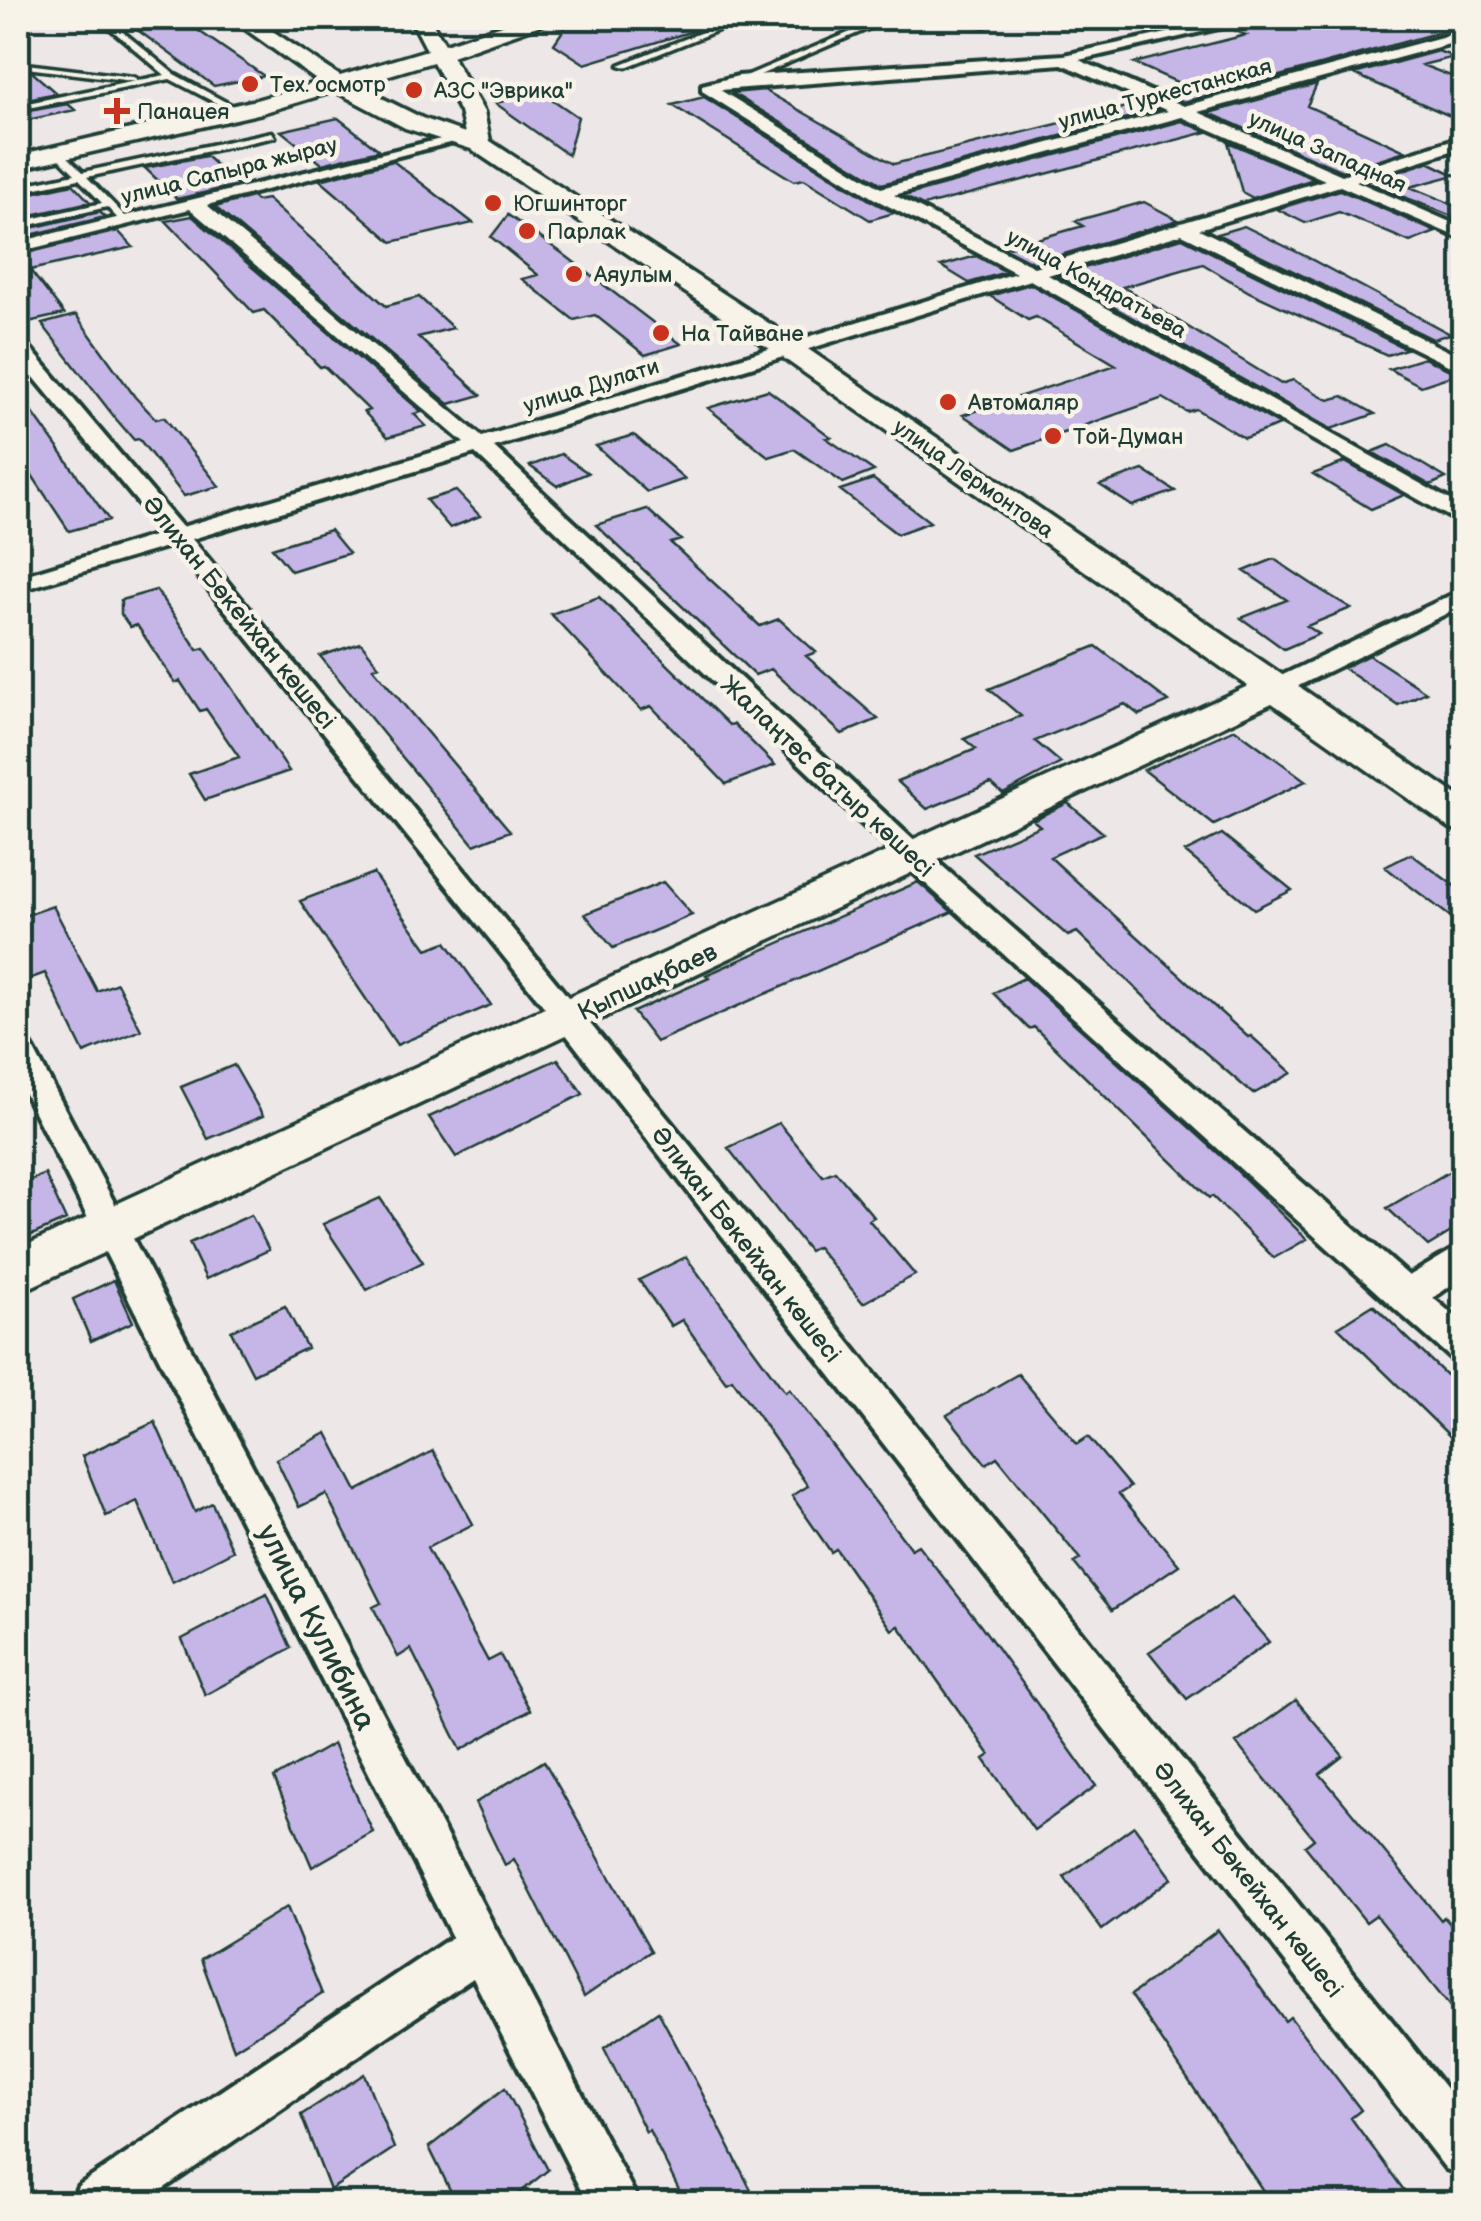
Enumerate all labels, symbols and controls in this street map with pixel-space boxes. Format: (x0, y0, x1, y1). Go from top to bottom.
street label: улица Туркестанская (1056, 53, 1275, 136)
place label: Тех. осмотр (270, 72, 386, 99)
marker: Тех. осмотр (239, 73, 261, 95)
place label: АЗС "Эврика" (433, 78, 573, 105)
marker: АЗС "Эврика" (403, 79, 425, 101)
place label: Панацея (137, 99, 229, 126)
marker: Панацея (106, 100, 128, 122)
street label: улица Западная (1244, 106, 1410, 199)
street label: улица Сапыра жырау (119, 132, 340, 211)
place label: Югшинторг (513, 191, 628, 218)
marker: Югшинторг (482, 192, 504, 214)
place label: Парлак (547, 219, 626, 246)
marker: Парлак (516, 220, 538, 242)
street label: улица Кондратьева (1002, 224, 1191, 345)
place label: Аяулым (593, 262, 673, 289)
marker: Аяулым (563, 263, 585, 285)
place label: На Тайване (681, 321, 804, 348)
marker: На Тайване (650, 322, 672, 344)
street label: улица Дулати (520, 353, 663, 420)
place label: Автомаляр (967, 390, 1079, 417)
marker: Автомаляр (937, 391, 959, 413)
street label: улица Лермонтова (888, 414, 1059, 545)
place label: Той-Думан (1073, 424, 1184, 451)
marker: Той-Думан (1042, 425, 1064, 447)
street label: Әлихан Бөкейхан көшесі (135, 490, 342, 736)
street label: Жалаңтөс батыр көшесі (713, 670, 940, 884)
street label: Қыпшақбаев (573, 937, 722, 1028)
street label: Әлихан Бөкейхан көшесі (644, 1121, 848, 1369)
street label: улица Кулибина (249, 1519, 384, 1737)
street label: Әлихан Бөкейхан көшесі (1146, 1756, 1350, 2004)

